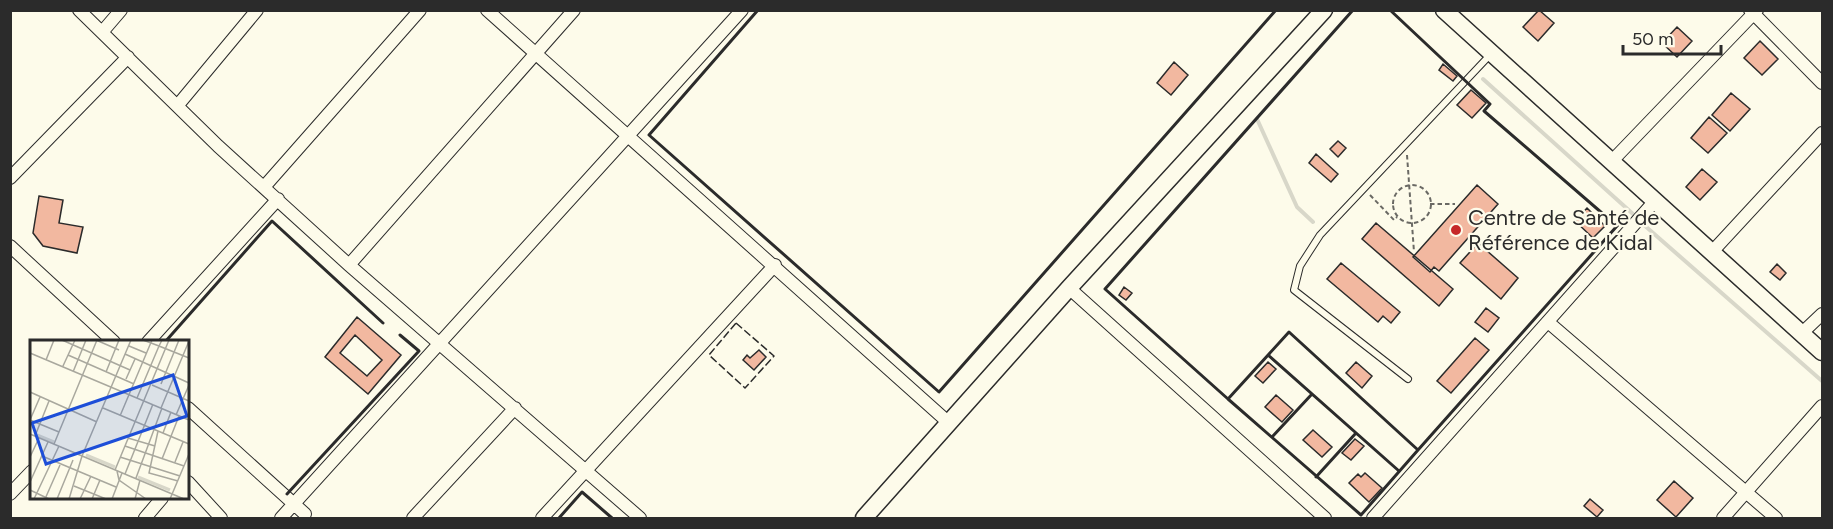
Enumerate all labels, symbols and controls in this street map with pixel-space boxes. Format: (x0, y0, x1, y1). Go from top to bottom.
scale bar (1623, 18, 1720, 56)
text: 50 m (1632, 28, 1674, 50)
place label: Centre de Santé de Référence de Kidal (1468, 204, 1659, 256)
marker: Centre de Santé de Référence de Kidal (1449, 223, 1463, 237)
inset map (30, 340, 189, 499)

